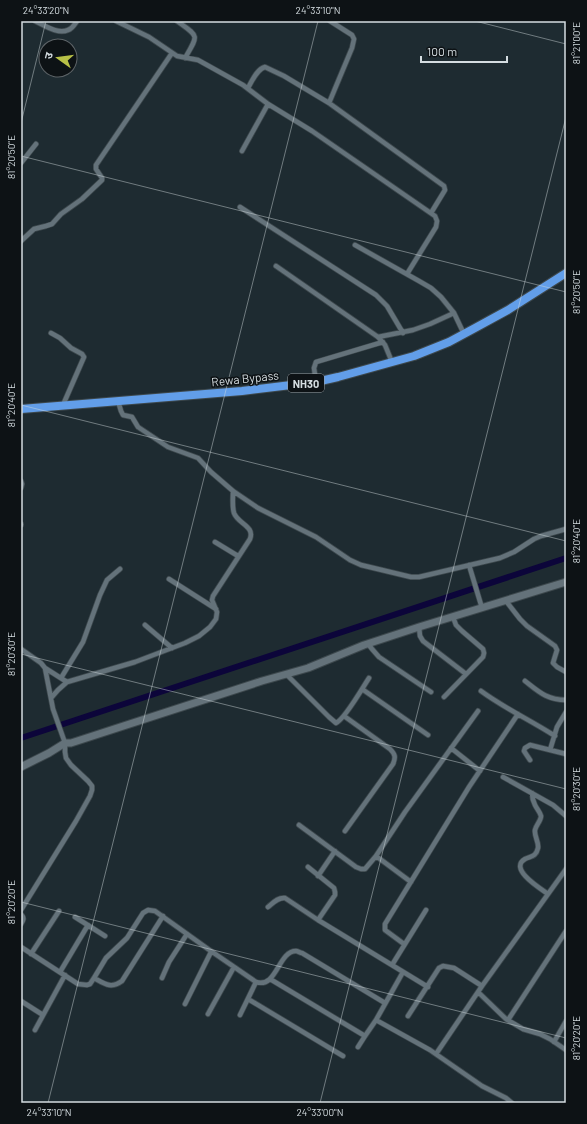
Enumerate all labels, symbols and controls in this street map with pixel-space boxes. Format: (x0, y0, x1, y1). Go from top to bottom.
text: 24°33'20"N (23, 4, 69, 16)
text: 24°33'10"N (296, 4, 340, 16)
text: 81°21'00"E (570, 22, 582, 64)
north arrow (38, 38, 78, 78)
scale bar (421, 38, 507, 64)
text: 100 m (427, 44, 457, 58)
text: उ (41, 50, 55, 60)
text: 81°20'50"E (5, 135, 17, 179)
text: 81°20'50"E (570, 270, 582, 314)
street label: Rewa Bypass (211, 367, 280, 389)
road number: NH30 (288, 374, 324, 392)
text: 81°20'40"E (5, 383, 17, 427)
text: 81°20'40"E (570, 519, 582, 563)
text: 81°20'30"E (5, 632, 17, 676)
text: 81°20'30"E (570, 767, 582, 811)
text: 81°20'20"E (5, 880, 17, 924)
text: 81°20'20"E (570, 1016, 582, 1060)
text: 24°33'10"N (27, 1106, 71, 1118)
text: 24°33'00"N (297, 1106, 344, 1118)

